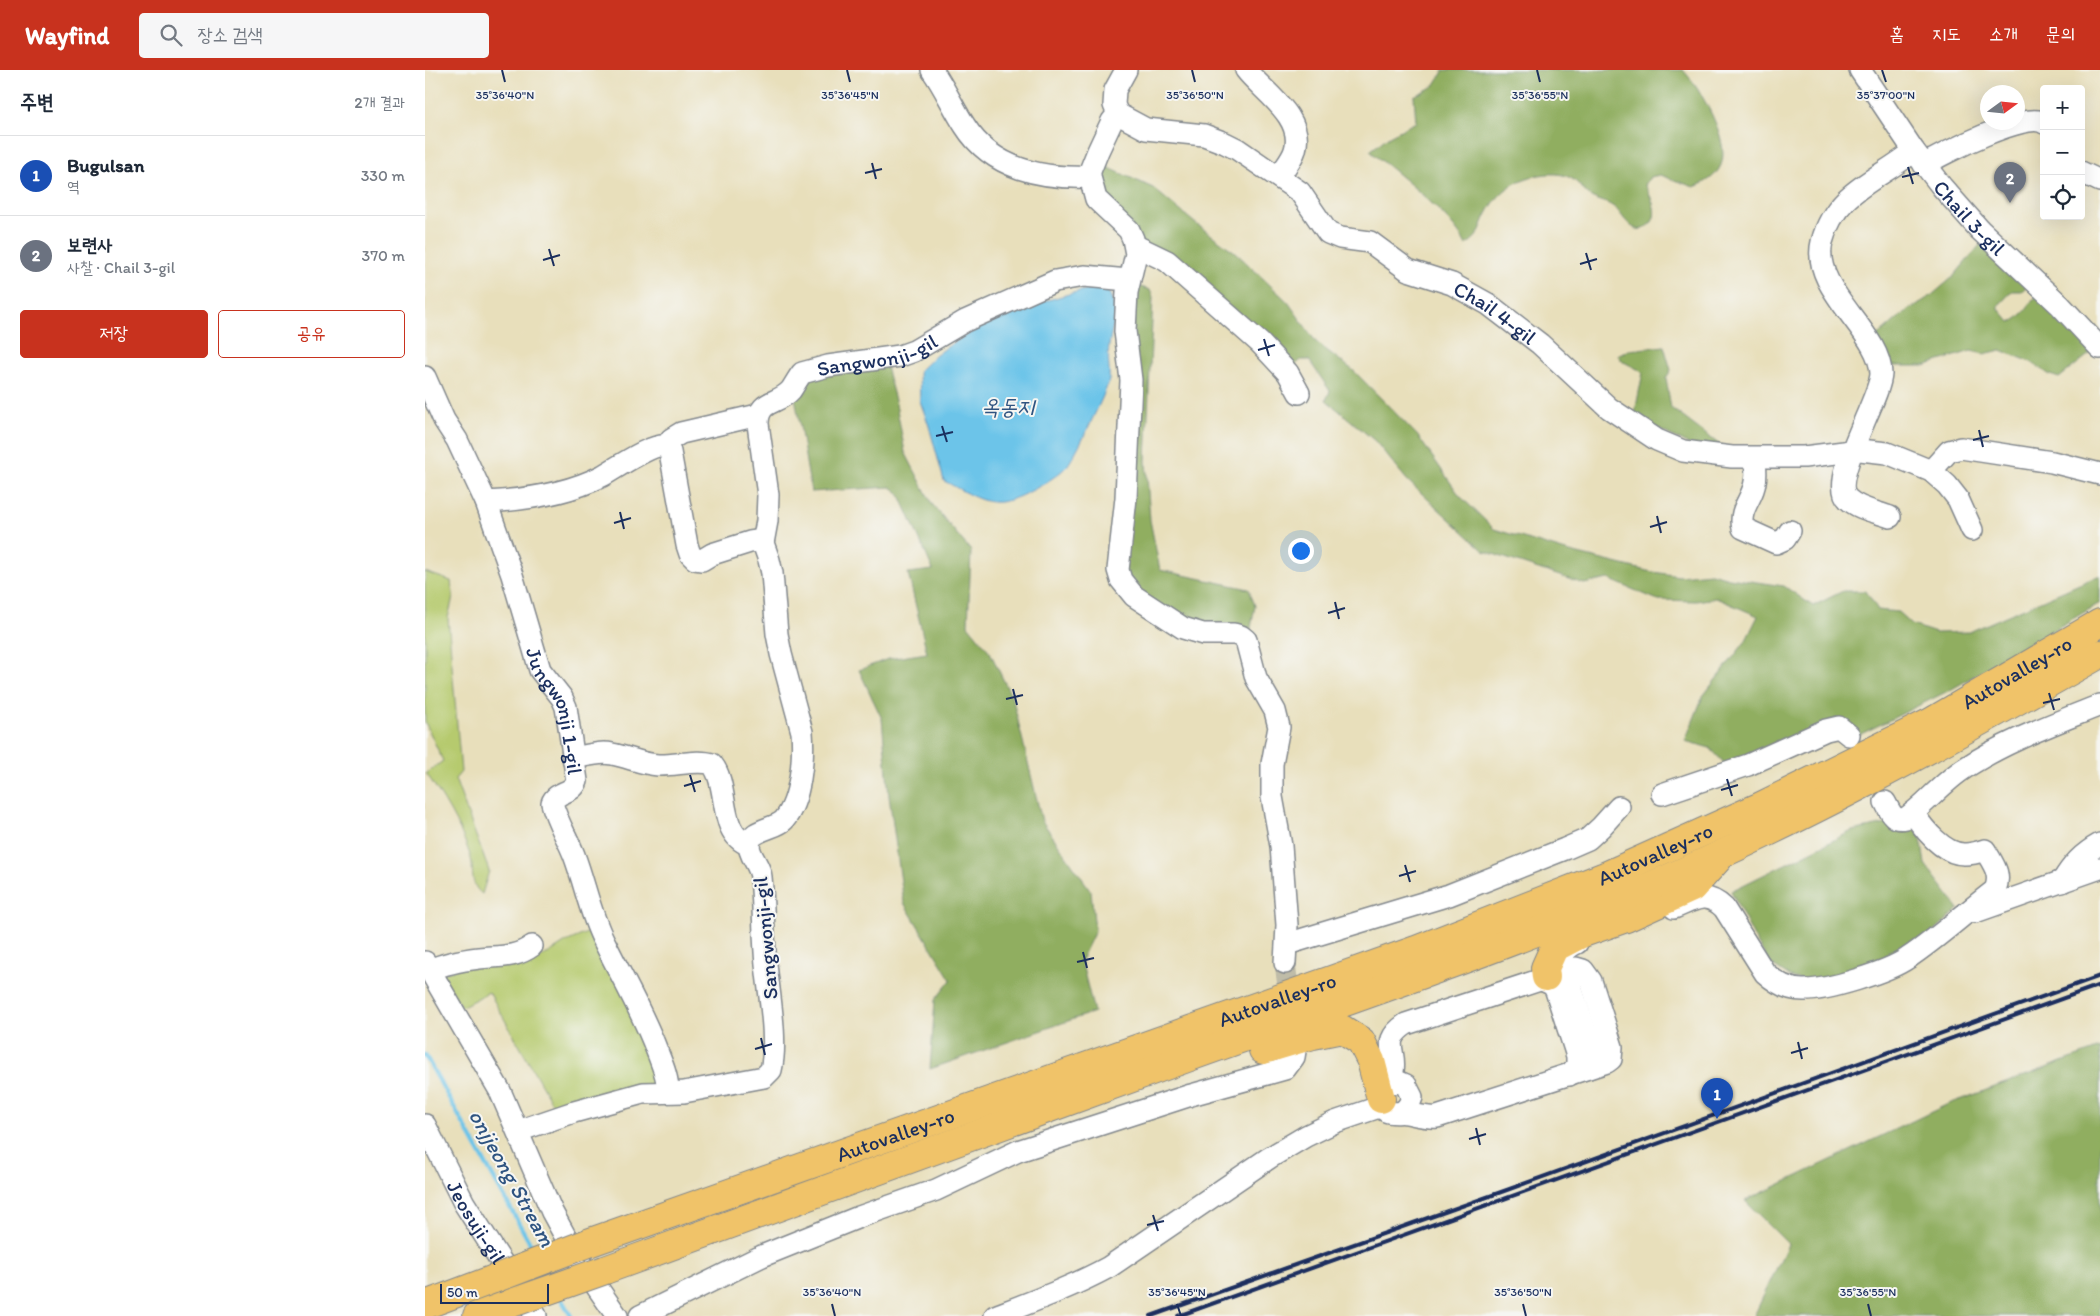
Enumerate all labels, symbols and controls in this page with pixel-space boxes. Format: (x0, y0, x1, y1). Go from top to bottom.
search box (139, 13, 489, 58)
text: Wayfind (25, 21, 109, 50)
icon: search (157, 21, 185, 49)
text: 장소 검색 (197, 23, 263, 46)
text: 홈 (1890, 23, 1904, 45)
text: 지도 (1932, 23, 1961, 45)
text: 소개 (1989, 23, 2018, 45)
text: 문의 (2046, 23, 2075, 45)
north arrow (1980, 85, 2025, 130)
map controls (2040, 85, 2085, 220)
button: + (2040, 85, 2085, 130)
text: 35°36'40"N (476, 88, 534, 102)
text: 35°36'45"N (821, 88, 879, 102)
text: 35°36'50"N (1166, 88, 1224, 102)
text: 35°36'55"N (1512, 88, 1568, 102)
text: 35°37'00"N (1857, 88, 1915, 102)
text: 주변 (20, 89, 54, 114)
text: 2개 결과 (354, 93, 405, 112)
button: − (2040, 130, 2085, 175)
text: Bugulsan (67, 154, 144, 177)
pin: 2 (1994, 162, 2026, 203)
text: 1 (32, 166, 40, 185)
text: 330 m (361, 166, 405, 185)
street label: Chail 3-gil (1929, 174, 2011, 260)
button: locate (2040, 175, 2085, 220)
text: 역 (67, 177, 80, 196)
text: 보련사 (67, 233, 113, 256)
text: 2 (32, 246, 40, 265)
text: 370 m (361, 246, 405, 265)
text: 사찰 · Chail 3-gil (67, 258, 175, 277)
street label: Chail 4-gil (1450, 275, 1542, 349)
button: 저장 (20, 310, 208, 358)
button: 공유 (218, 310, 405, 358)
street label: Sangwonji-gil (814, 328, 941, 381)
water label: 옥동지 (981, 393, 1037, 420)
your location (1288, 538, 1314, 564)
street label: Autovalley-ro (1957, 630, 2076, 714)
street label: Jungwonji 1-gil (521, 644, 588, 776)
street label: Autovalley-ro (1594, 817, 1716, 890)
street label: Sangwonji-gil (747, 876, 783, 1000)
street label: Autovalley-ro (1215, 967, 1339, 1031)
pin: 1 (1701, 1078, 1733, 1119)
street label: Autovalley-ro (833, 1102, 958, 1167)
water label: onjjeong Stream (463, 1104, 561, 1252)
street label: Jeosuji-gil (442, 1176, 512, 1268)
scale bar (440, 1281, 549, 1304)
text: 50 m (447, 1284, 478, 1301)
text: 35°36'40"N (803, 1285, 861, 1299)
text: 35°36'45"N (1148, 1285, 1206, 1299)
text: 35°36'50"N (1494, 1285, 1552, 1299)
text: 35°36'55"N (1840, 1285, 1896, 1299)

